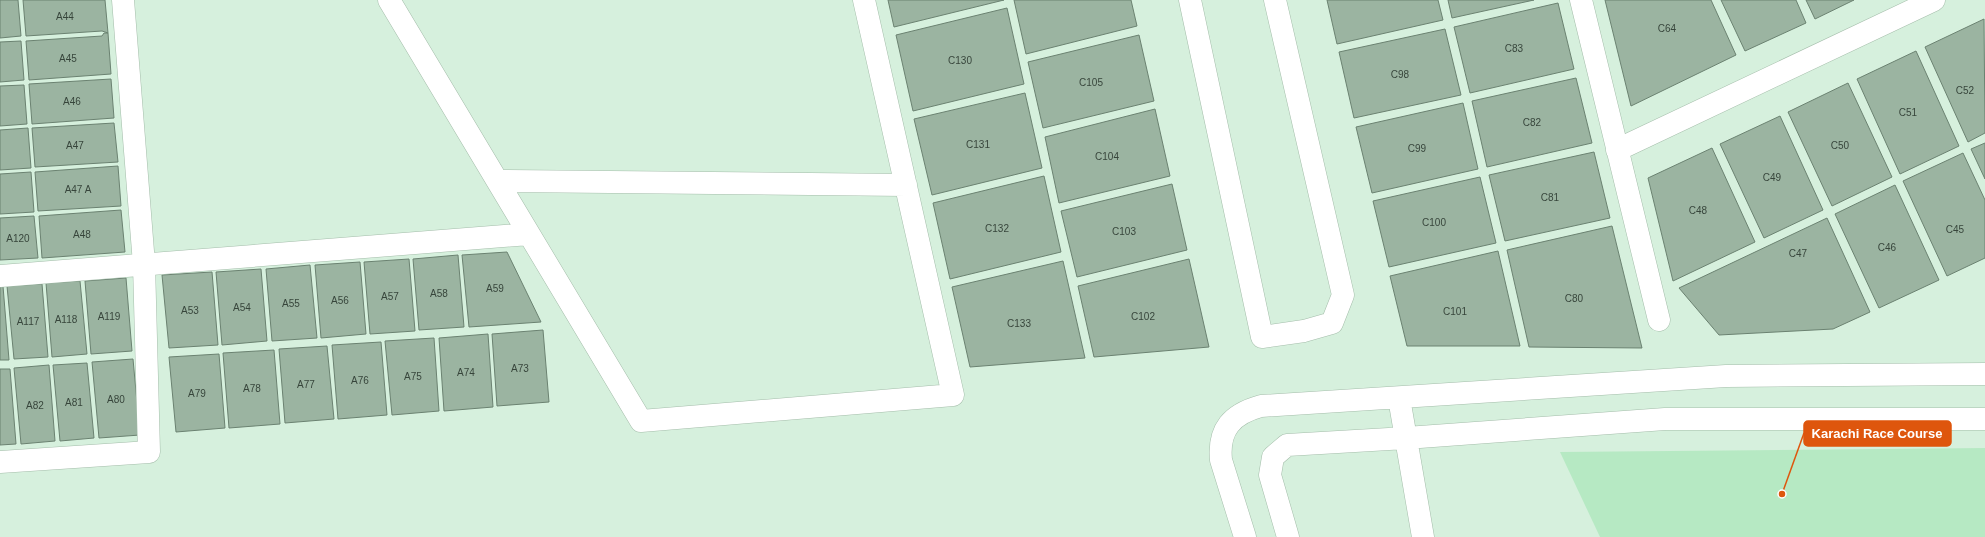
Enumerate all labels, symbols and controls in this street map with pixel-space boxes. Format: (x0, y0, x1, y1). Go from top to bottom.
house number: A44 (56, 11, 74, 22)
house number: C64 (1658, 23, 1677, 34)
house number: C83 (1505, 43, 1524, 54)
house number: A45 (59, 53, 77, 64)
house number: C130 (948, 55, 972, 66)
house number: C98 (1391, 69, 1410, 80)
house number: C105 (1079, 77, 1103, 88)
house number: C52 (1956, 85, 1975, 96)
house number: A46 (63, 96, 81, 107)
house number: C51 (1899, 107, 1918, 118)
house number: C82 (1523, 117, 1542, 128)
house number: C131 (966, 139, 990, 150)
house number: A47 (66, 140, 84, 151)
house number: C50 (1831, 140, 1850, 151)
house number: C99 (1408, 143, 1427, 154)
house number: C104 (1095, 151, 1119, 162)
house number: C49 (1763, 172, 1782, 183)
house number: A47 A (65, 184, 92, 195)
house number: C81 (1541, 192, 1560, 203)
house number: C48 (1689, 205, 1708, 216)
house number: C100 (1422, 217, 1446, 228)
house number: C132 (985, 223, 1009, 234)
house number: C45 (1946, 224, 1965, 235)
house number: C103 (1112, 226, 1136, 237)
house number: A48 (73, 229, 91, 240)
house number: A120 (6, 233, 30, 244)
house number: C46 (1878, 242, 1897, 253)
house number: C47 (1789, 248, 1808, 259)
house number: A59 (486, 283, 504, 294)
house number: A58 (430, 288, 448, 299)
house number: A57 (381, 291, 399, 302)
house number: C80 (1565, 293, 1584, 304)
house number: A56 (331, 295, 349, 306)
house number: A55 (282, 298, 300, 309)
house number: A54 (233, 302, 251, 313)
house number: A53 (181, 305, 199, 316)
house number: C101 (1443, 306, 1467, 317)
house number: A119 (98, 311, 121, 322)
house number: C102 (1131, 311, 1155, 322)
house number: A118 (55, 314, 78, 325)
house number: A117 (17, 316, 40, 327)
house number: C133 (1007, 318, 1031, 329)
house number: A73 (511, 363, 529, 374)
house number: A74 (457, 367, 475, 378)
house number: A75 (404, 371, 422, 382)
house number: A76 (351, 375, 369, 386)
house number: A77 (297, 379, 315, 390)
house number: A78 (243, 383, 261, 394)
house number: A79 (188, 388, 206, 399)
house number: A80 (107, 394, 125, 405)
house number: A81 (65, 397, 83, 408)
house number: A82 (26, 400, 44, 411)
callout: Karachi Race Course (1804, 421, 1951, 446)
text: Karachi Race Course (1812, 426, 1942, 441)

